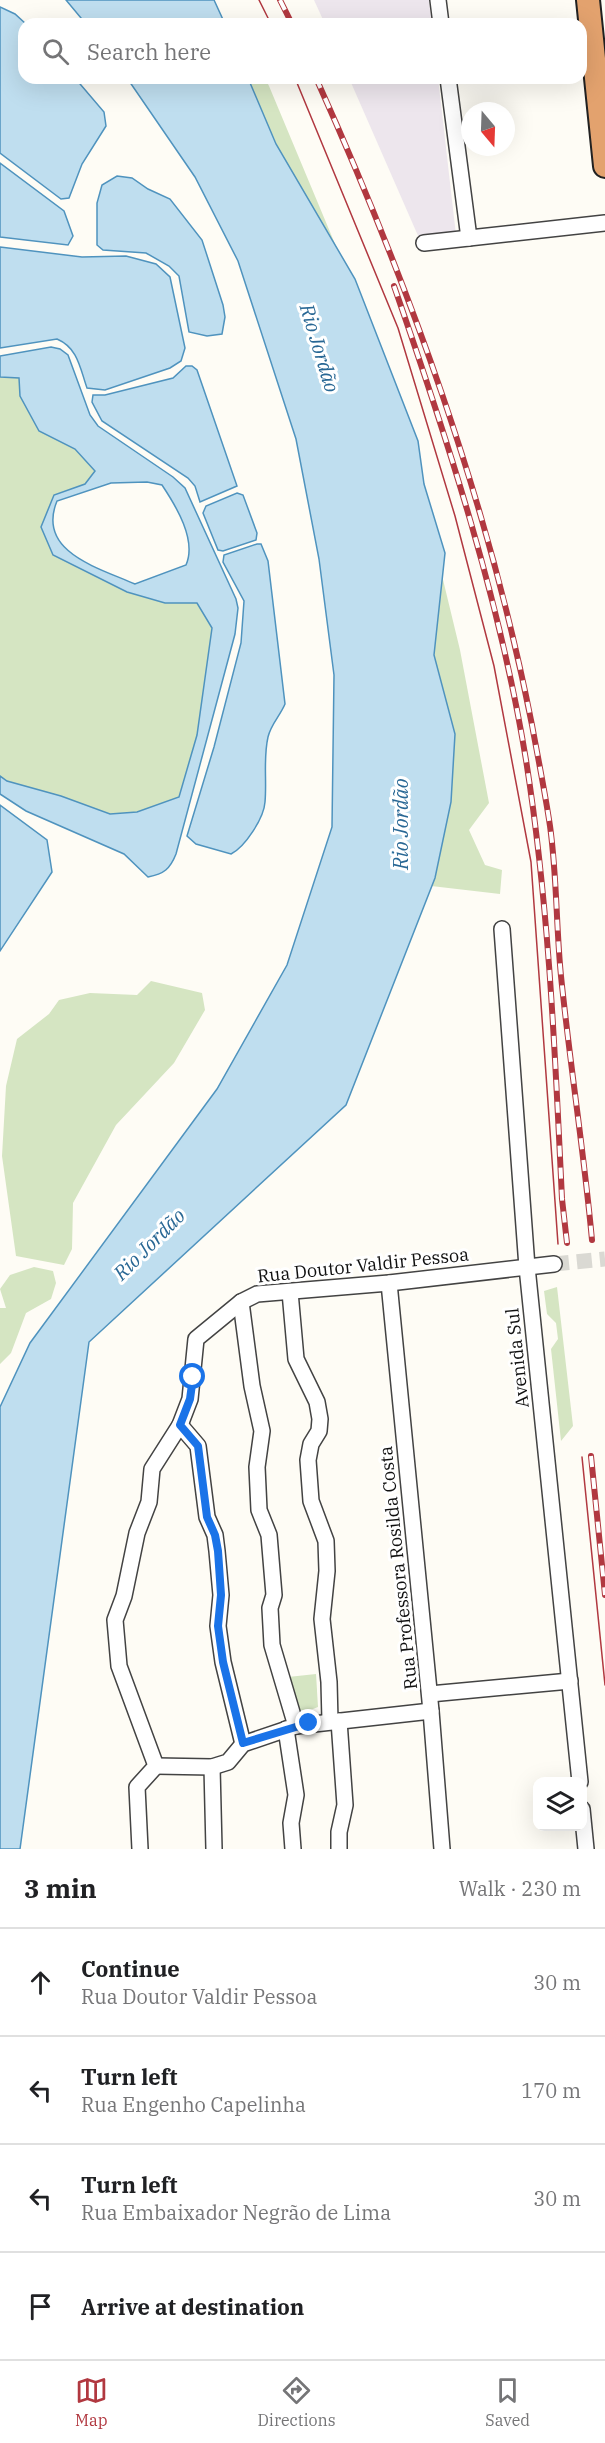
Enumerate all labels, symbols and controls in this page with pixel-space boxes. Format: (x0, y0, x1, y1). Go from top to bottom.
search box (18, 18, 587, 84)
icon: search (39, 35, 72, 68)
text: Search here (87, 37, 211, 66)
north arrow (461, 102, 515, 156)
water label: Rio Jordão (293, 299, 346, 396)
water label: Rio Jordão (387, 778, 414, 871)
water label: Rio Jordão (106, 1202, 191, 1287)
street label: Rua Doutor Valdir Pessoa (256, 1242, 470, 1288)
street label: Avenida Sul (500, 1307, 534, 1409)
route start (179, 1363, 205, 1389)
street label: Rua Professora Rosilda Costa (374, 1445, 422, 1691)
route end (295, 1709, 321, 1735)
map controls (533, 1777, 587, 1831)
button: layers (533, 1777, 587, 1831)
text: 3 min (24, 1871, 97, 1905)
text: Walk · 230 m (459, 1875, 581, 1902)
text: Continue (81, 1954, 180, 1983)
icon: ahead (24, 1966, 57, 1999)
text: 30 m (533, 1969, 581, 1996)
text: Rua Doutor Valdir Pessoa (81, 1983, 317, 2010)
text: Turn left (81, 2062, 177, 2091)
icon: left (24, 2074, 57, 2107)
text: 170 m (521, 2077, 581, 2104)
text: Rua Engenho Capelinha (81, 2091, 306, 2118)
text: Turn left (81, 2170, 177, 2199)
icon: left (24, 2182, 57, 2215)
text: 30 m (533, 2185, 581, 2212)
text: Rua Embaixador Negrão de Lima (81, 2199, 391, 2226)
icon: arrive (24, 2290, 57, 2323)
text: Arrive at destination (81, 2292, 304, 2321)
tab: Map (75, 2374, 108, 2430)
tab: Directions (258, 2374, 336, 2430)
tab: Saved (485, 2374, 530, 2430)

